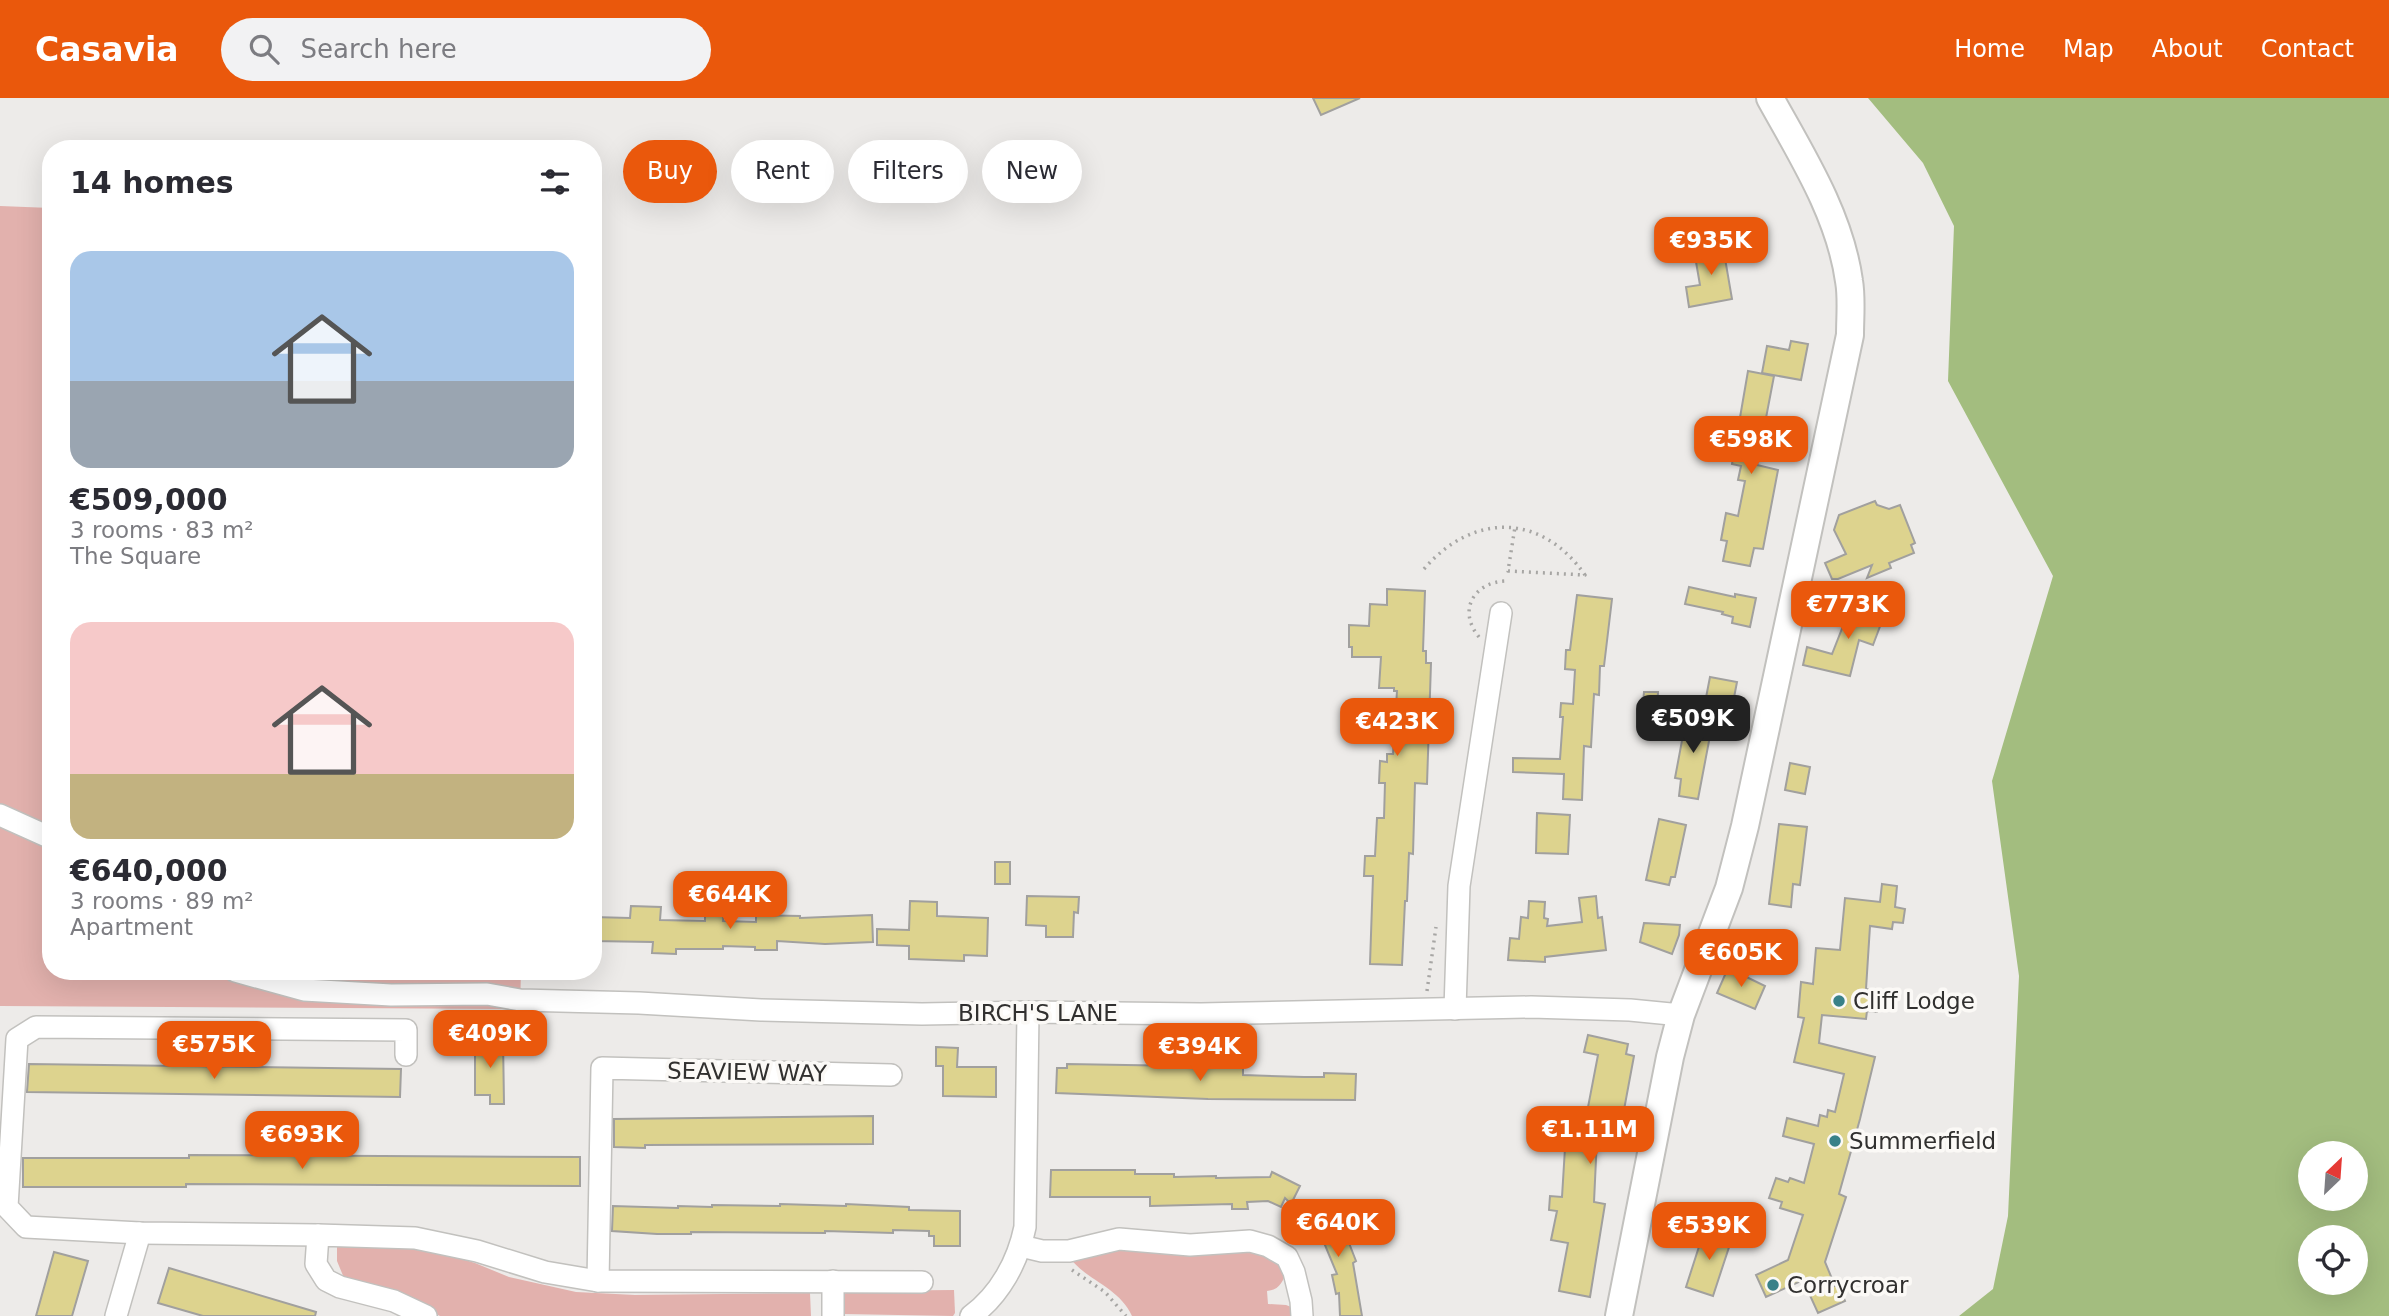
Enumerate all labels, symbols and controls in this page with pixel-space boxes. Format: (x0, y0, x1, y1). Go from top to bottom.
search box (221, 18, 711, 81)
text: Casavia (35, 30, 179, 69)
icon: search (245, 30, 283, 68)
text: Search here (301, 34, 457, 64)
text: Home (1954, 35, 2025, 63)
text: Map (2063, 35, 2114, 63)
text: About (2152, 35, 2223, 63)
text: Contact (2261, 35, 2354, 63)
chip: Buy (623, 140, 717, 203)
chip: Rent (731, 140, 834, 203)
chip: Filters (848, 140, 968, 203)
chip: New (982, 140, 1082, 203)
icon: filters (536, 163, 574, 201)
text: 14 homes (70, 165, 234, 200)
pin: €935K (1662, 218, 1760, 277)
text: €935K (1670, 227, 1752, 253)
icon: home (259, 296, 385, 422)
pin: €598K (1702, 416, 1800, 476)
text: €598K (1710, 426, 1792, 452)
text: €509,000 (70, 482, 228, 517)
text: 3 rooms · 83 m² (70, 517, 254, 543)
text: The Square (70, 543, 201, 569)
pin: €773K (1799, 582, 1897, 641)
text: €773K (1807, 591, 1889, 617)
icon: home (259, 667, 385, 793)
pin: €509K (1644, 696, 1742, 755)
pin: €423K (1348, 698, 1446, 758)
text: €509K (1652, 705, 1734, 731)
text: €423K (1356, 708, 1438, 734)
text: €640,000 (70, 853, 228, 888)
pin: €644K (681, 872, 779, 931)
text: €644K (689, 881, 771, 907)
text: 3 rooms · 89 m² (70, 888, 254, 914)
text: Apartment (70, 914, 193, 940)
pin: €605K (1692, 930, 1790, 989)
text: €605K (1700, 939, 1782, 965)
place label: Cliff Lodge (1853, 988, 1975, 1014)
marker: Cliff Lodge (1831, 993, 1847, 1009)
street label: BIRCH'S LANE (958, 1000, 1118, 1026)
pin: €409K (441, 1010, 539, 1070)
text: €409K (449, 1020, 531, 1046)
pin: €575K (165, 1021, 263, 1081)
pin: €394K (1151, 1024, 1249, 1083)
text: €575K (173, 1031, 255, 1057)
text: €394K (1159, 1033, 1241, 1059)
street label: SEAVIEW WAY (667, 1058, 828, 1086)
pin: €1.11M (1533, 1107, 1647, 1166)
pin: €693K (253, 1112, 351, 1171)
text: €1.11M (1542, 1116, 1638, 1142)
text: €693K (261, 1121, 343, 1147)
place label: Summerfield (1849, 1128, 1996, 1154)
marker: Summerfield (1827, 1133, 1843, 1149)
north arrow (2298, 1141, 2368, 1211)
map controls (2298, 1141, 2368, 1295)
pin: €640K (1289, 1200, 1387, 1259)
pin: €539K (1660, 1202, 1758, 1262)
text: €640K (1297, 1209, 1379, 1235)
text: €539K (1668, 1212, 1750, 1238)
button: locate (2298, 1225, 2368, 1295)
place label: Corrycroar (1787, 1272, 1909, 1298)
marker: Corrycroar (1765, 1277, 1781, 1293)

